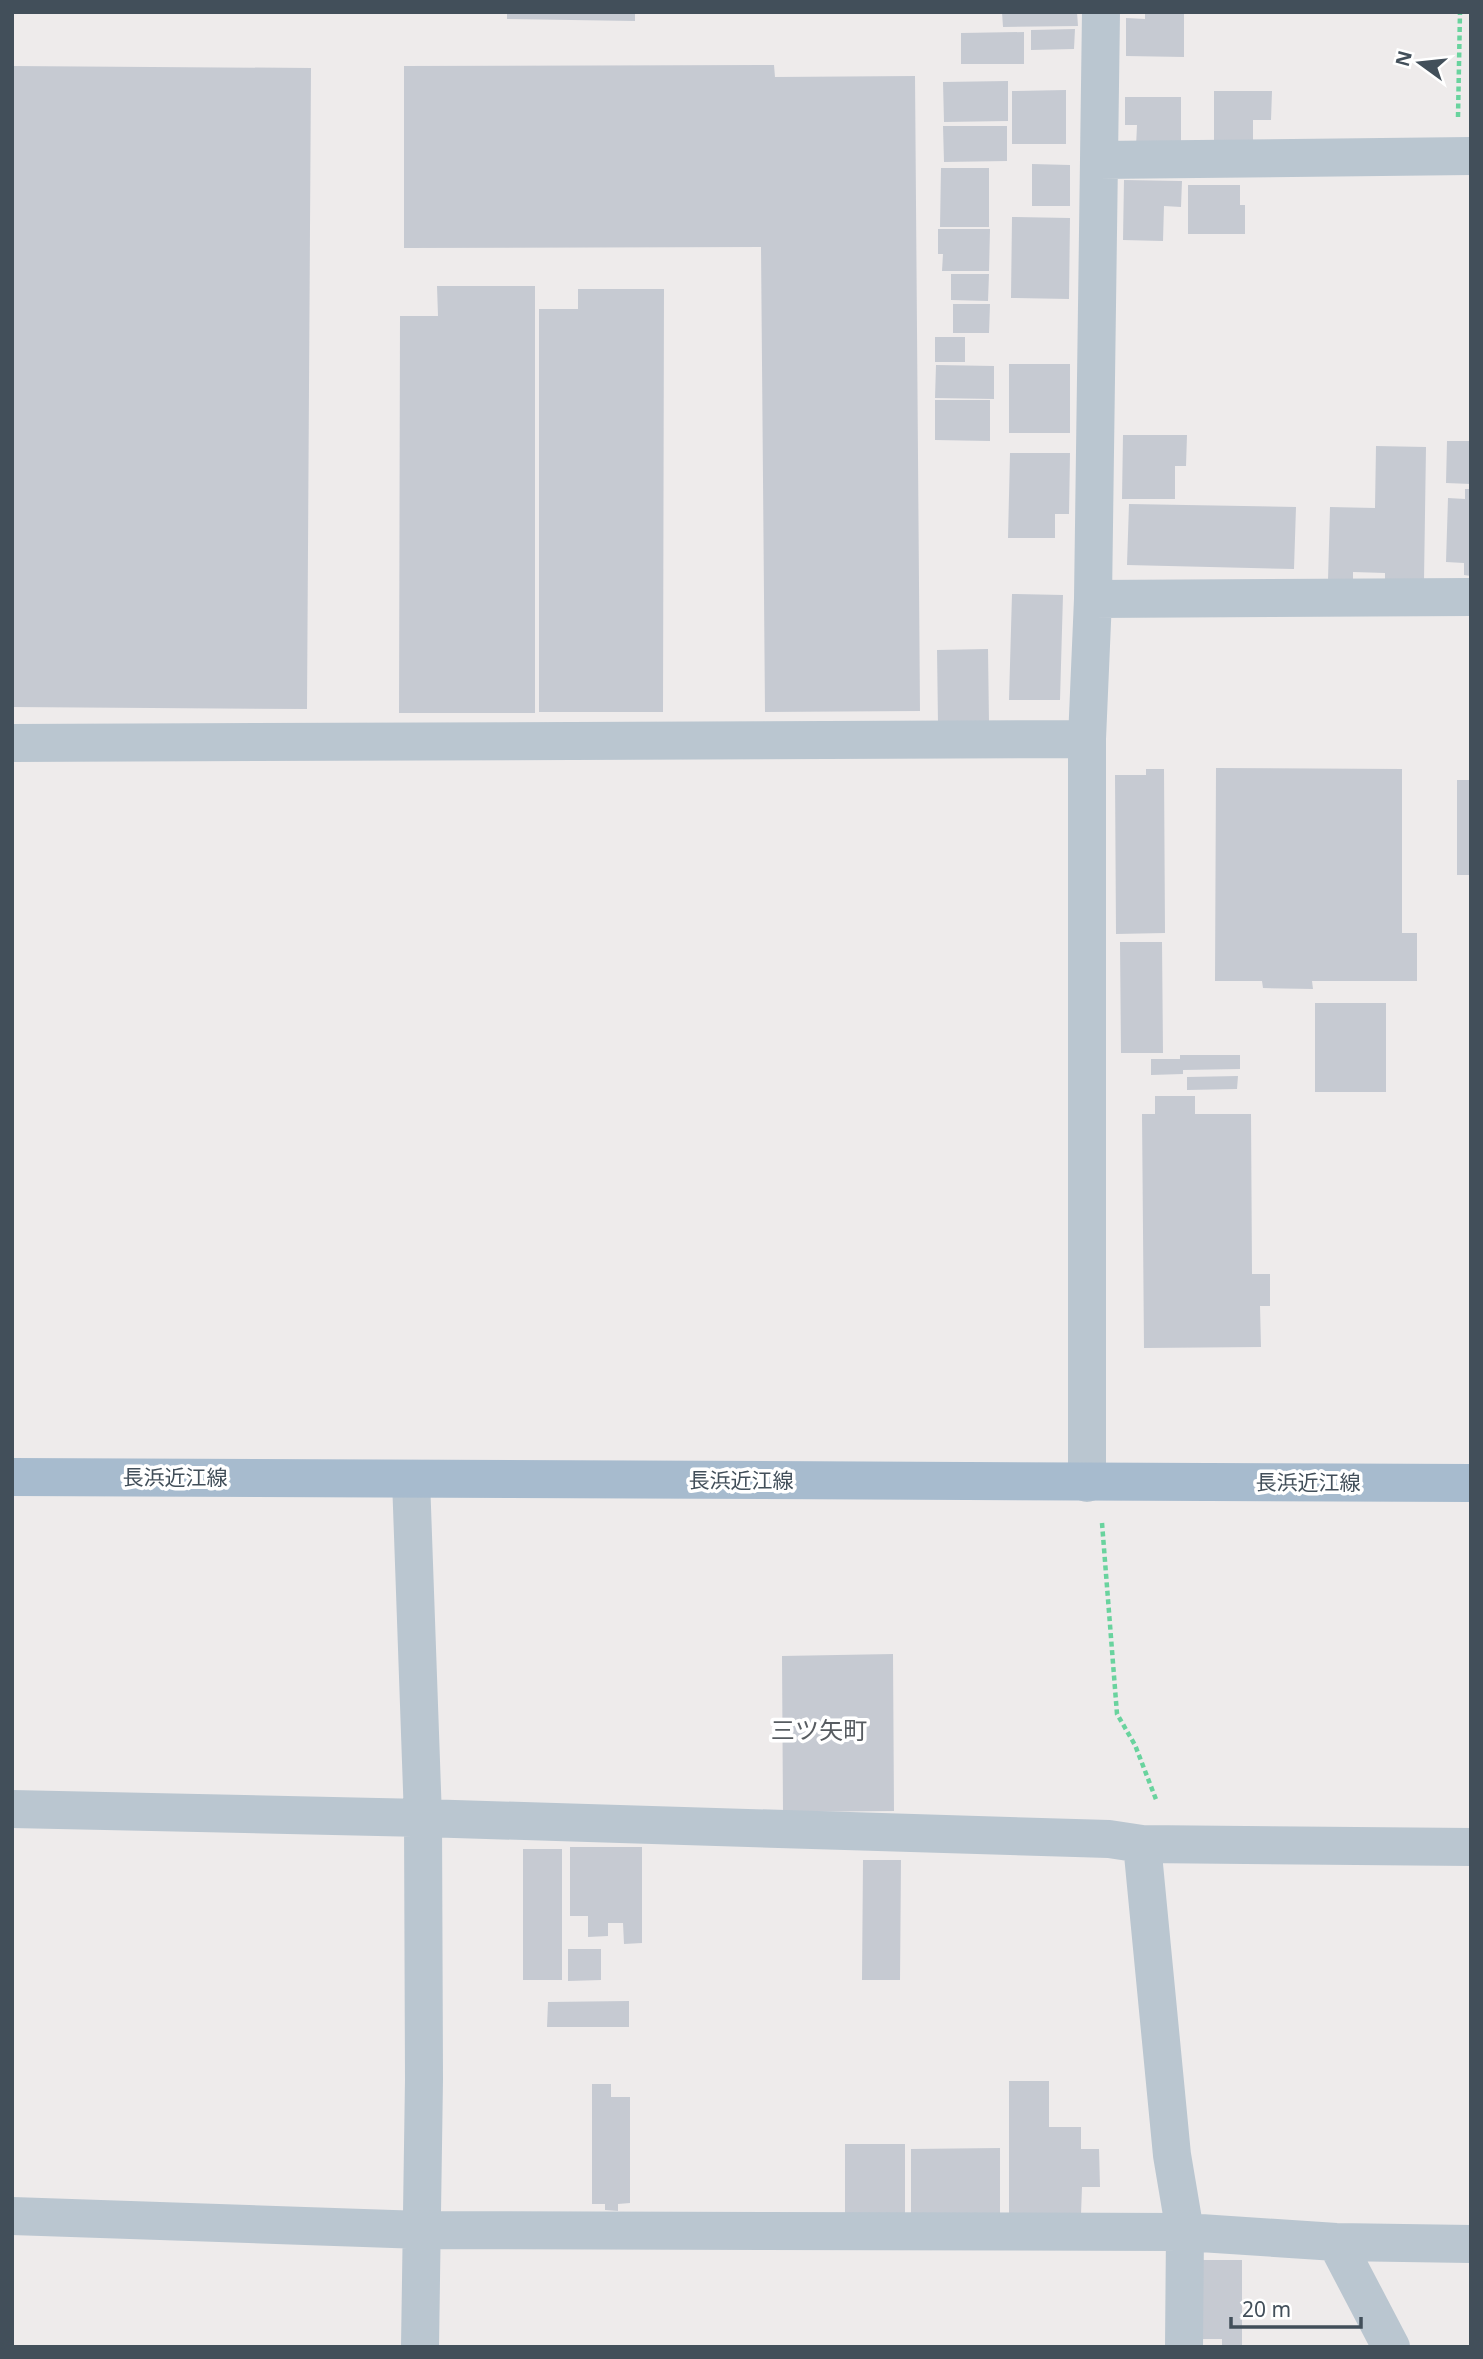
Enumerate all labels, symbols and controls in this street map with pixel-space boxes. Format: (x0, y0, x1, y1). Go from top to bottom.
north arrow (1385, 28, 1455, 98)
text: N (1389, 48, 1418, 69)
street label: 長浜近江線 (123, 1463, 228, 1491)
street label: 長浜近江線 (689, 1466, 794, 1494)
street label: 長浜近江線 (1256, 1468, 1361, 1496)
district label: 三ツ矢町 (771, 1713, 867, 1746)
scale bar (1231, 2286, 1360, 2330)
text: 20 m (1242, 2295, 1291, 2323)

